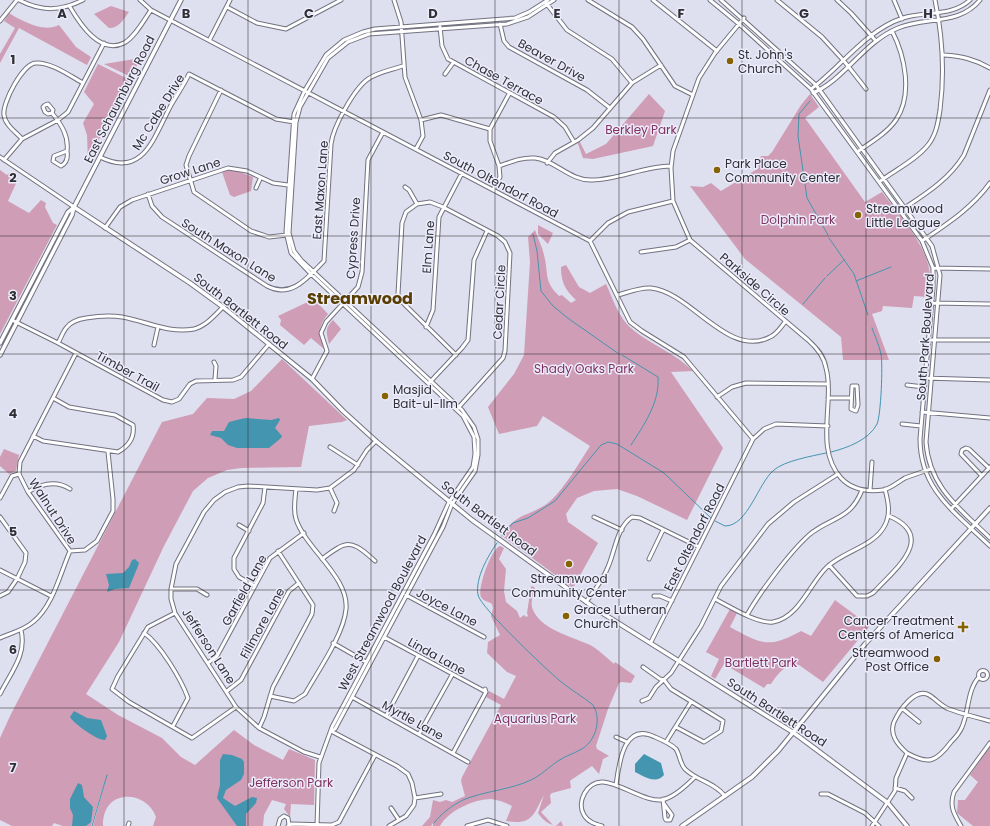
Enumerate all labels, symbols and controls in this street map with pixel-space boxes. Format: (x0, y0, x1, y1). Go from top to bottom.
text: A (57, 4, 67, 23)
text: B (182, 4, 191, 23)
text: C (304, 4, 314, 23)
text: D (428, 4, 438, 23)
text: E (553, 4, 561, 23)
text: F (677, 4, 685, 23)
text: G (799, 4, 809, 23)
text: H (923, 4, 933, 23)
street label: East Schaumburg Road (79, 32, 159, 166)
street label: Beaver Drive (515, 34, 589, 86)
place label: St. John's Church (738, 46, 793, 77)
text: 1 (11, 50, 15, 69)
street label: Chase Terrace (462, 51, 546, 109)
marker: St. John's Church (725, 56, 735, 66)
street label: Mc Cabe Drive (128, 71, 188, 153)
park label: Berkley Park (605, 121, 678, 138)
street label: East Maxon Lane (308, 140, 332, 240)
street label: South Oltendorf Road (440, 146, 562, 222)
street label: Grow Lane (157, 153, 223, 189)
place label: Park Place Community Center (725, 155, 840, 186)
marker: Park Place Community Center (712, 165, 722, 175)
text: 2 (9, 168, 17, 187)
street label: Cypress Drive (342, 197, 364, 279)
place label: Streamwood Little League (866, 200, 943, 231)
marker: Streamwood Little League (853, 210, 863, 220)
park label: Dolphin Park (761, 211, 836, 228)
street label: South Maxon Lane (178, 214, 280, 286)
street label: Elm Lane (418, 220, 438, 274)
street label: Parkside Circle (716, 249, 794, 319)
street label: Cedar Circle (489, 264, 509, 340)
street label: South Bartlett Road (190, 269, 292, 353)
street label: South Park Boulevard (912, 273, 938, 401)
text: 3 (9, 286, 17, 305)
district label: Streamwood (307, 287, 413, 310)
street label: Timber Trail (93, 347, 163, 395)
park label: Shady Oaks Park (534, 360, 635, 377)
place label: Masjid Bait-ul-Ilm (393, 381, 458, 412)
marker: Masjid Bait-ul-Ilm (380, 391, 390, 401)
text: 4 (9, 404, 18, 423)
street label: Walnut Drive (25, 475, 81, 547)
street label: South Bartlett Road (438, 476, 540, 560)
street label: East Oltendorf Road (660, 480, 728, 594)
text: 5 (9, 522, 17, 541)
street label: West Streamwood Boulevard (334, 532, 430, 694)
street label: Garfield Lane (217, 551, 271, 629)
marker: Streamwood Community Center (564, 559, 574, 569)
place label: Streamwood Community Center (512, 570, 627, 601)
street label: Joyce Lane (413, 584, 481, 630)
street label: Fillmore Lane (236, 585, 288, 661)
place label: Grace Lutheran Church (574, 601, 666, 632)
street label: Jefferson Lane (178, 605, 240, 687)
marker: Grace Lutheran Church (561, 611, 571, 621)
place label: Cancer Treatment Centers of America (838, 612, 954, 643)
marker: Cancer Treatment Centers of America (957, 621, 969, 633)
street label: Linda Lane (405, 633, 469, 679)
text: 6 (9, 640, 17, 659)
place label: Streamwood Post Office (852, 644, 929, 675)
park label: Bartlett Park (725, 654, 798, 671)
marker: Streamwood Post Office (932, 654, 942, 664)
street label: South Bartlett Road (724, 673, 830, 751)
street label: Myrtle Lane (379, 696, 447, 744)
park label: Aquarius Park (494, 710, 577, 727)
text: 7 (10, 758, 17, 777)
park label: Jefferson Park (249, 774, 334, 791)

